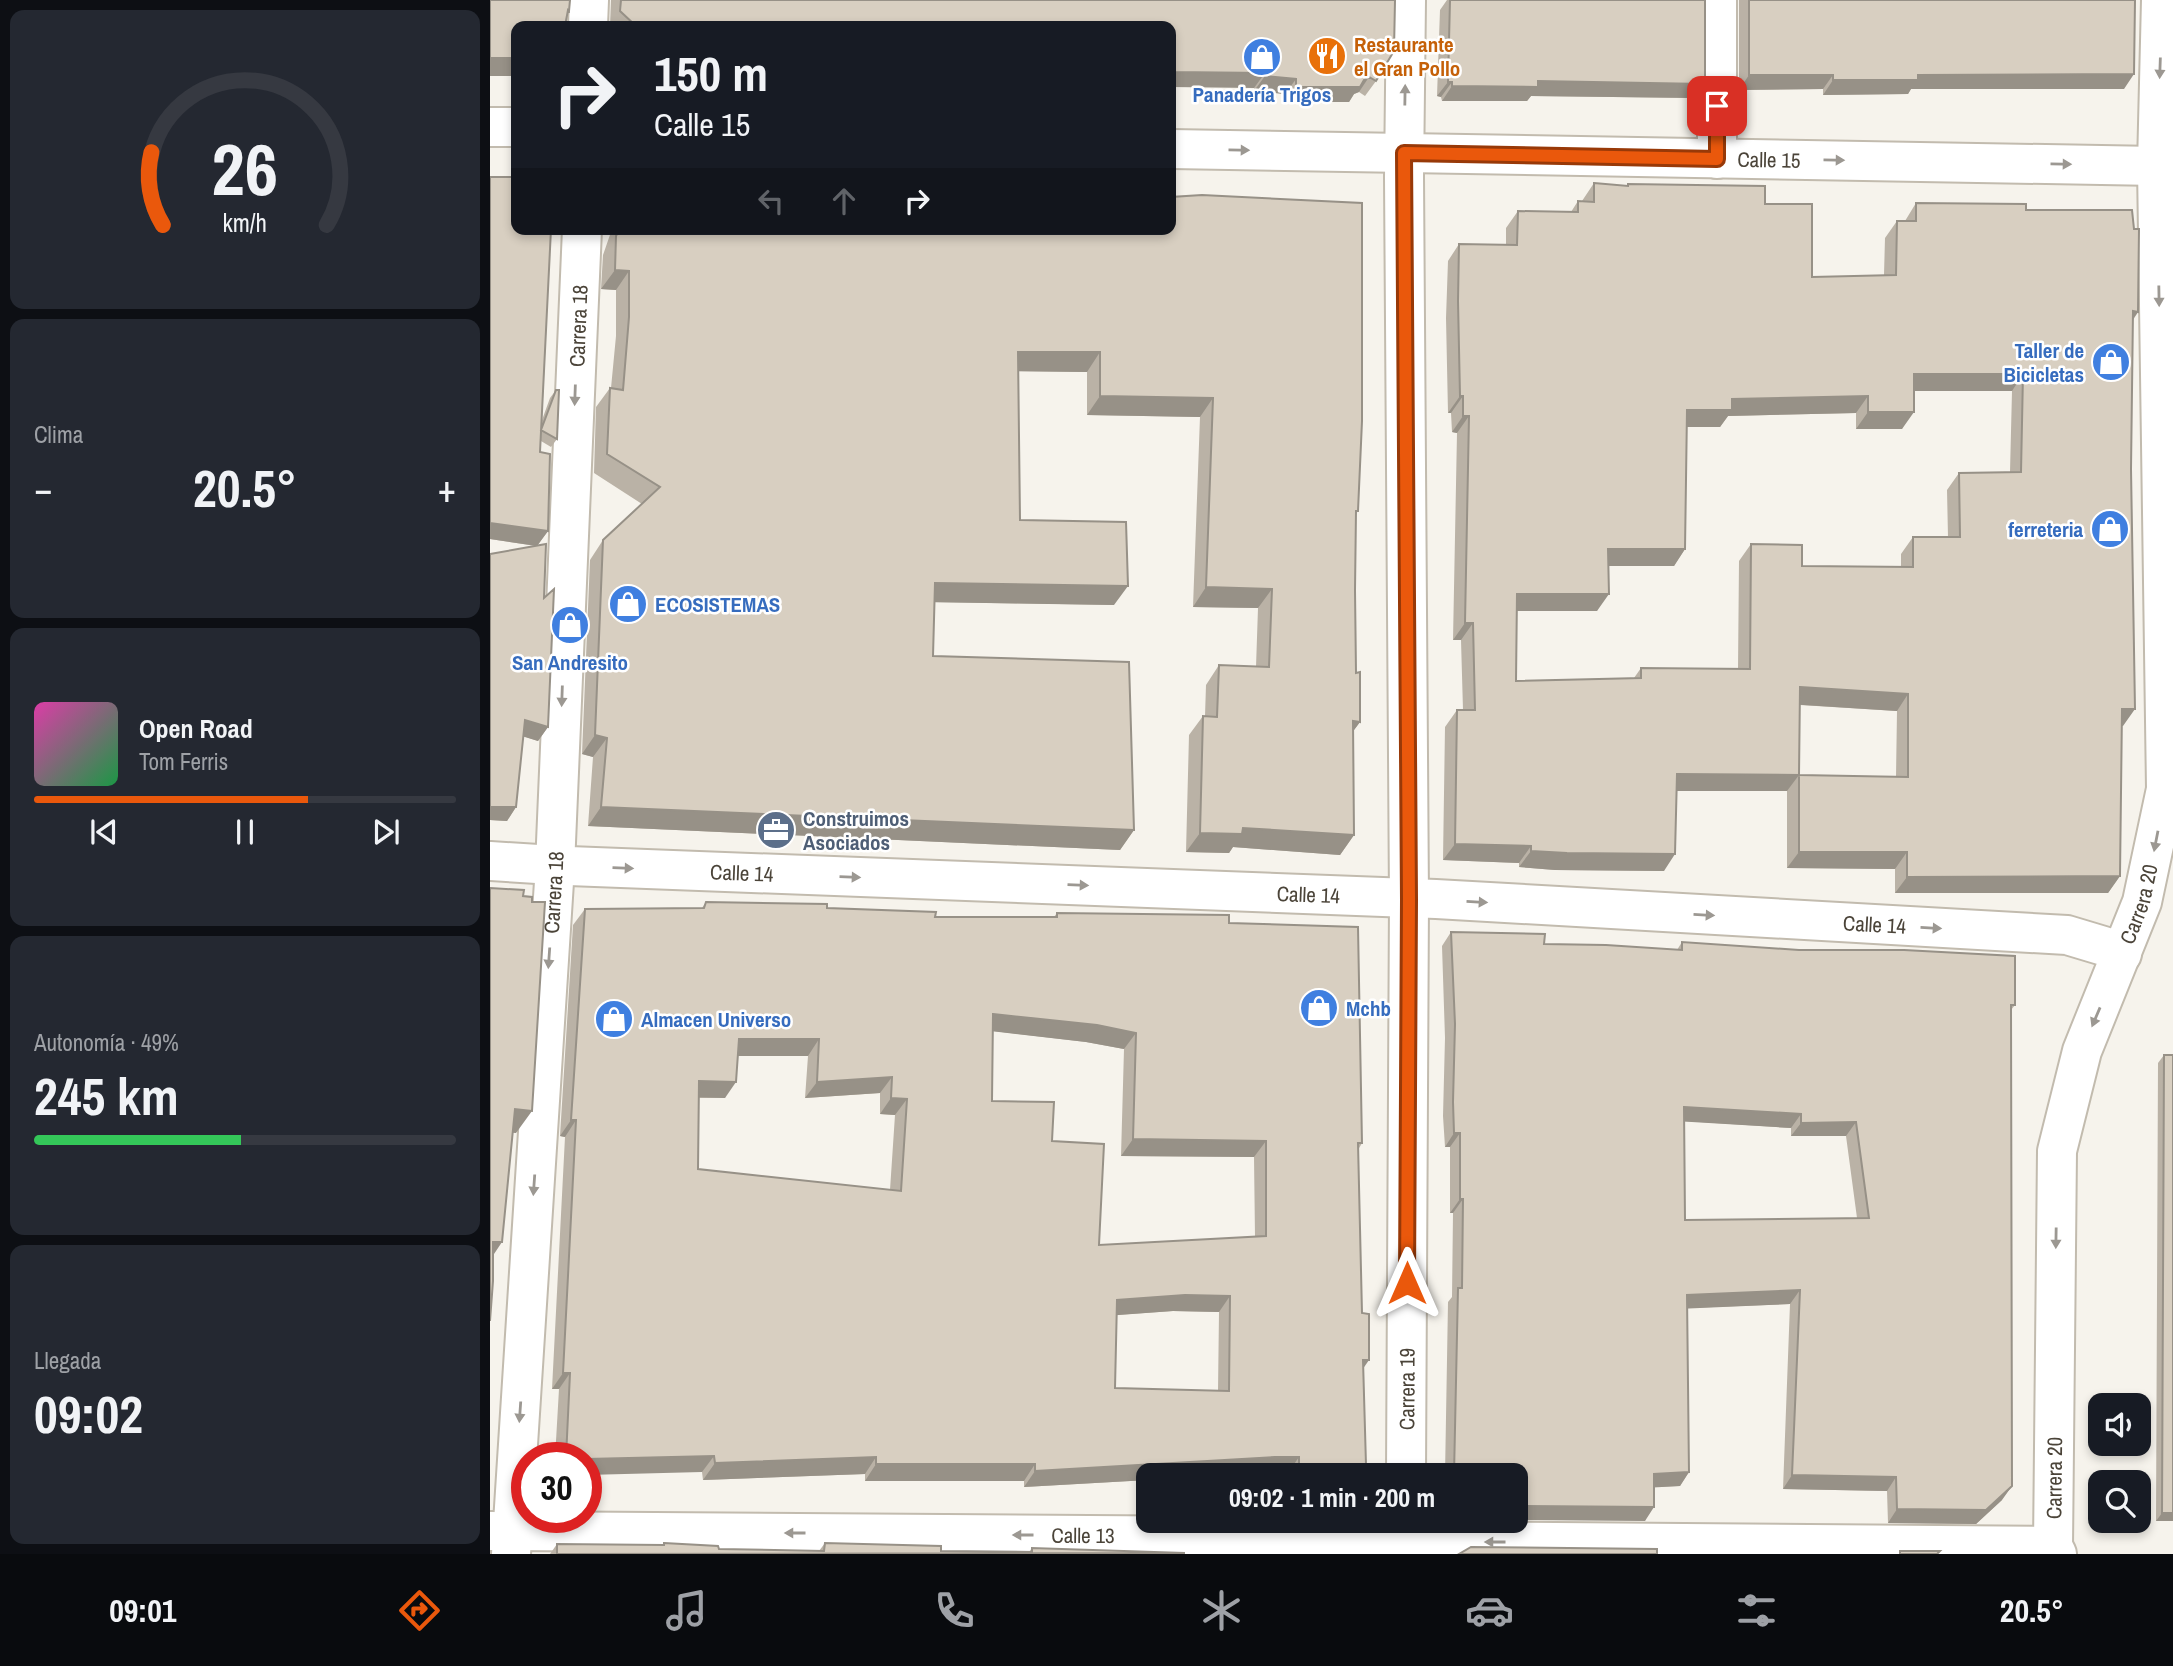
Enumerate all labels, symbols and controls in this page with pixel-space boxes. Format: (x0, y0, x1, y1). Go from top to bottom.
place label: Restaurante el Gran Pollo (1354, 30, 1460, 83)
restaurant icon: Restaurante el Gran Pollo (1306, 35, 1348, 77)
shop icon: Panadería Trigos (1241, 36, 1283, 78)
text: 150 m (654, 40, 768, 106)
icon: right (539, 49, 630, 140)
one-way arrow (2154, 57, 2166, 79)
pin (1687, 76, 1747, 136)
place label: Panadería Trigos (1193, 80, 1331, 109)
one-way arrow (1399, 84, 1411, 106)
icon: arrive (1698, 87, 1736, 125)
text: Calle 15 (654, 103, 750, 146)
text: 26 (212, 121, 278, 219)
street label: Calle 15 (1737, 144, 1801, 174)
one-way arrow (1228, 145, 1250, 156)
one-way arrow (1823, 154, 1845, 166)
one-way arrow (2051, 158, 2073, 170)
icon: left (752, 182, 790, 220)
icon: ahead (825, 182, 863, 220)
icon: right (898, 182, 936, 220)
text: km/h (223, 206, 267, 240)
street label: Carrera 18 (562, 284, 594, 368)
one-way arrow (2153, 285, 2164, 307)
place label: Taller de Bicicletas (2004, 336, 2084, 389)
shop icon: Taller de Bicicletas (2090, 341, 2132, 383)
one-way arrow (569, 385, 580, 407)
text: Clima (34, 419, 83, 450)
text: 20.5° (193, 453, 297, 523)
text: − (34, 463, 52, 514)
text: + (438, 463, 456, 514)
shop icon: ferreteria (2089, 508, 2131, 550)
place label: ferreteria (2008, 515, 2083, 544)
shop icon: ECOSISTEMAS (607, 583, 649, 625)
place label: ECOSISTEMAS (655, 590, 780, 619)
shop icon: San Andresito (549, 604, 591, 646)
place label: San Andresito (512, 648, 628, 677)
one-way arrow (556, 685, 567, 707)
text: Open Road (139, 711, 253, 746)
text: Tom Ferris (139, 746, 228, 777)
place label: Construimos Asociados (803, 804, 909, 857)
office icon: Construimos Asociados (755, 809, 797, 851)
icon: previous (85, 813, 123, 851)
icon: pause (226, 813, 264, 851)
icon: next (367, 813, 405, 851)
one-way arrow (2151, 830, 2162, 852)
street label: Carrera 18 (536, 851, 570, 934)
street label: Calle 14 (710, 857, 774, 888)
street label: Carrera 20 (2112, 861, 2164, 948)
one-way arrow (612, 863, 634, 874)
one-way arrow (840, 871, 862, 883)
street label: Calle 14 (1276, 878, 1341, 910)
one-way arrow (1067, 880, 1089, 891)
one-way arrow (1466, 896, 1488, 907)
street label: Calle 14 (1842, 908, 1907, 940)
one-way arrow (1693, 909, 1715, 920)
one-way arrow (1920, 922, 1942, 933)
one-way arrow (543, 947, 554, 969)
shop icon: Mchb (1298, 987, 1340, 1029)
place label: Mchb (1346, 994, 1391, 1023)
shop icon: Almacen Universo (593, 998, 635, 1040)
place label: Almacen Universo (641, 1005, 791, 1034)
one-way arrow (2090, 1006, 2101, 1027)
text: Autonomía · 49% (34, 1027, 179, 1058)
text: 245 km (34, 1061, 179, 1131)
one-way arrow (529, 1175, 540, 1197)
one-way arrow (2050, 1227, 2062, 1249)
position arrow (1370, 1246, 1444, 1320)
text: Llegada (34, 1345, 101, 1376)
street label: Carrera 19 (1392, 1348, 1421, 1430)
text: 09:02 (34, 1379, 143, 1449)
map controls (2088, 1393, 2151, 1533)
button: sound (2088, 1393, 2151, 1456)
one-way arrow (514, 1402, 525, 1424)
street label: Carrera 20 (2039, 1437, 2069, 1519)
speed limit sign: 30 (511, 1442, 602, 1533)
button: search (2088, 1470, 2151, 1533)
text: 09:02 · 1 min · 200 m (1229, 1480, 1435, 1515)
street label: Calle 13 (1051, 1520, 1115, 1550)
one-way arrow (784, 1527, 806, 1539)
one-way arrow (1011, 1529, 1033, 1541)
one-way arrow (1484, 1536, 1506, 1547)
icon: directions (395, 1586, 444, 1635)
icon: music (662, 1586, 711, 1635)
icon: phone (930, 1586, 979, 1635)
icon: climate (1197, 1586, 1246, 1635)
icon: car (1465, 1586, 1514, 1635)
icon: filters (1732, 1586, 1781, 1635)
text: 09:01 (109, 1589, 176, 1632)
text: 20.5° (2000, 1589, 2064, 1632)

